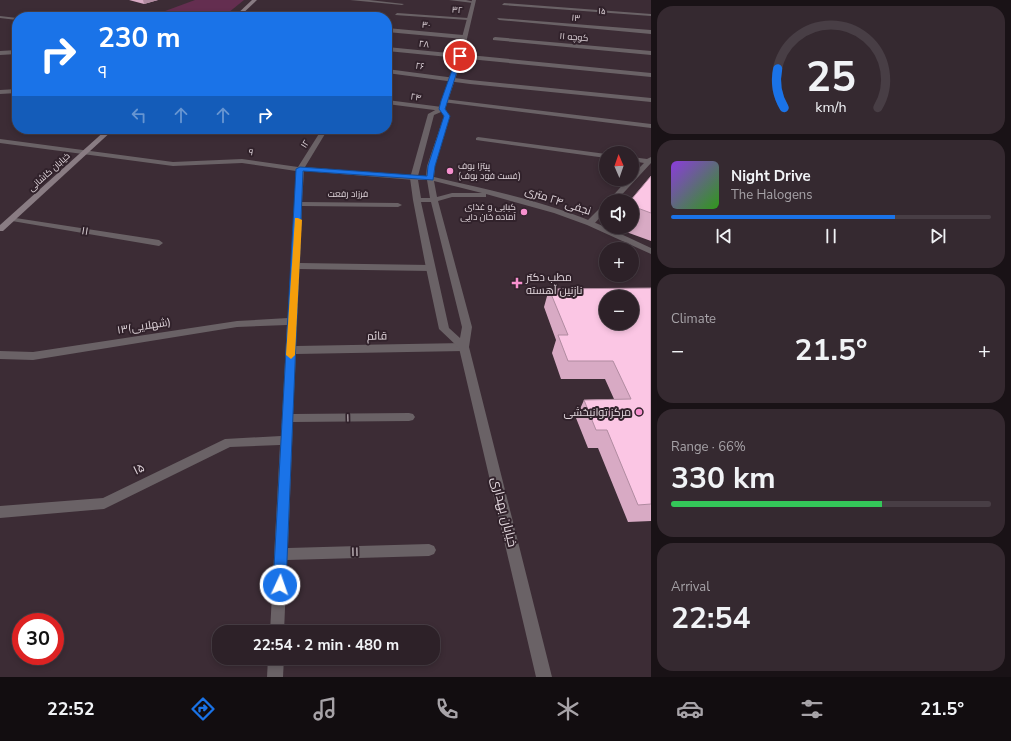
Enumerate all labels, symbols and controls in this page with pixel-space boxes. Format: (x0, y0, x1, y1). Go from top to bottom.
street label: ۳۲ (451, 4, 463, 16)
street label: ۱۵ (598, 5, 606, 17)
street label: ۱۳ (571, 12, 581, 24)
text: 230 m (98, 19, 181, 57)
street label: ۳۰ (421, 19, 431, 31)
icon: right (32, 28, 84, 80)
street label: کوچه ۱۱ (559, 30, 589, 44)
street label: ۲۸ (418, 37, 430, 51)
pin (443, 39, 477, 73)
icon: arrive (449, 45, 471, 67)
text: 25 (806, 49, 856, 106)
street label: ۲۶ (415, 59, 425, 73)
text: ۹ (98, 60, 107, 84)
street label: ۲۴ (410, 90, 422, 104)
text: km/h (815, 98, 847, 117)
icon: left (128, 104, 150, 126)
icon: ahead (170, 104, 192, 126)
icon: ahead (212, 104, 234, 126)
icon: right (254, 104, 276, 126)
street label: ۱۲ (298, 137, 312, 150)
street label: ۹ (248, 146, 254, 158)
north arrow (599, 146, 639, 186)
map controls (599, 146, 639, 330)
street label: خیابان کاشانی (26, 150, 72, 194)
place label: پیتزا بوف (فست فود بوف) (458, 160, 521, 182)
marker: پیتزا بوف (فست فود بوف) (445, 166, 455, 176)
text: Night Drive (731, 166, 811, 186)
street label: نجفی ۲۴ متری (523, 183, 593, 219)
text: The Halogens (731, 186, 812, 204)
street label: فرزاد رفعت (328, 188, 368, 200)
button: sound (599, 194, 639, 234)
place label: کبابی و غذای آماده خان دایی (460, 201, 517, 223)
marker: کبابی و غذای آماده خان دایی (519, 207, 529, 217)
street label: ۱۱ (80, 223, 90, 239)
icon: previous (713, 225, 735, 247)
icon: pause (820, 225, 842, 247)
icon: next (927, 225, 949, 247)
button: + (599, 242, 639, 282)
place label: مطب دکتر نازنین آهسته (525, 270, 583, 298)
marker: مطب دکتر نازنین آهسته (511, 277, 523, 289)
button: − (599, 290, 639, 330)
text: Climate (671, 310, 716, 328)
street label: ۱۳(شهلایی) (116, 314, 172, 338)
street label: قائم (367, 328, 387, 344)
text: 21.5° (795, 330, 867, 371)
text: − (671, 336, 684, 366)
text: + (978, 336, 991, 366)
place label: مرکز توانبخشی (563, 405, 631, 420)
marker: مرکز توانبخشی (634, 407, 644, 417)
street label: ۱ (346, 410, 350, 426)
text: Range · 66% (671, 438, 746, 456)
street label: ۱۵ (130, 458, 148, 480)
text: 330 km (671, 458, 776, 499)
street label: خیابان بهداری (487, 475, 521, 549)
street label: ۱۱ (351, 543, 359, 561)
position arrow (259, 564, 301, 606)
text: Arrival (671, 578, 710, 596)
text: 22:54 (671, 598, 750, 639)
speed limit sign: 30 (12, 613, 64, 665)
text: 22:54 · 2 min · 480 m (253, 635, 399, 655)
icon: directions (189, 695, 217, 723)
icon: music (311, 695, 339, 723)
icon: phone (433, 695, 461, 723)
icon: climate (554, 695, 582, 723)
icon: car (676, 695, 704, 723)
icon: filters (798, 695, 826, 723)
text: 22:52 (47, 697, 95, 721)
text: 21.5° (920, 697, 964, 721)

